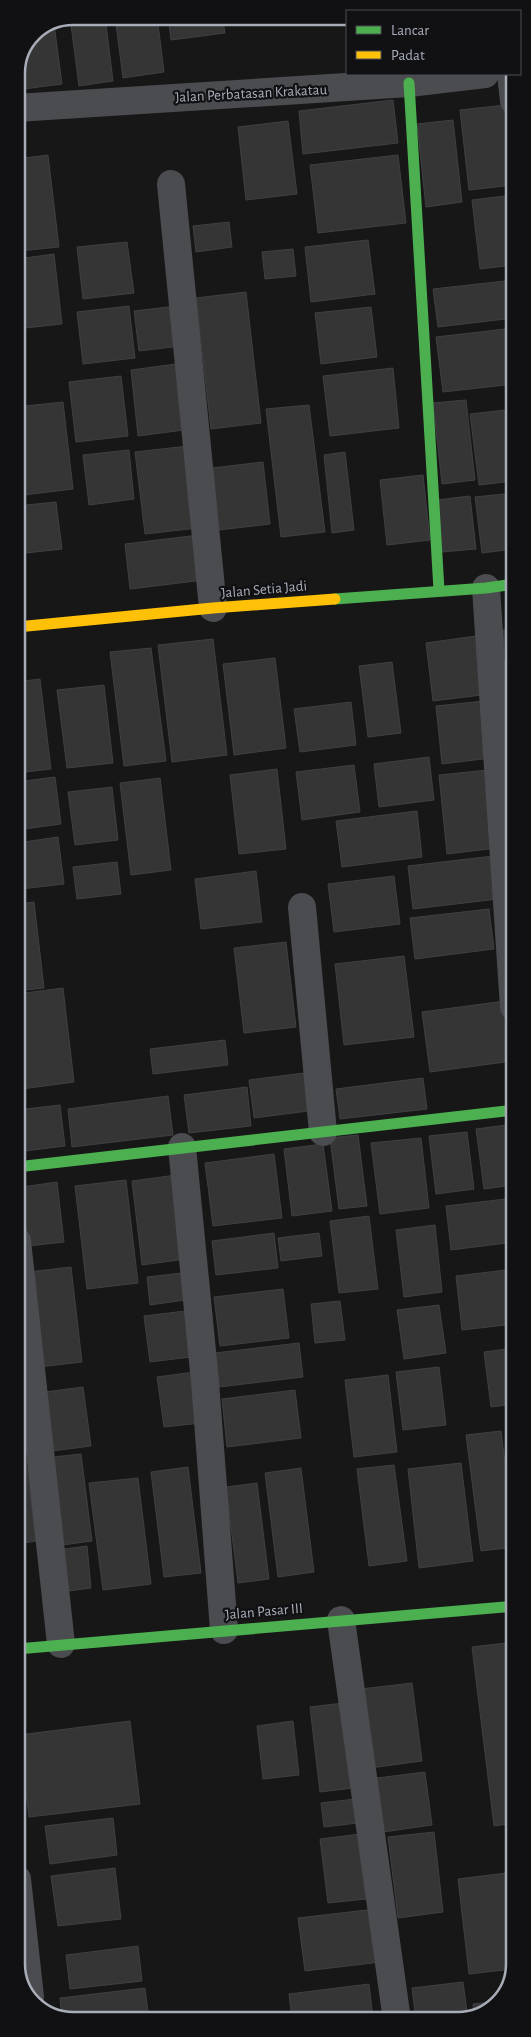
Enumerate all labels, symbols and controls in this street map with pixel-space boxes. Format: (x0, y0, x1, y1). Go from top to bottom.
legend (346, 10, 521, 75)
text: Lancar (391, 23, 429, 38)
text: Padat (391, 48, 425, 63)
street label: Jalan Perbatasan Krakatau (175, 82, 328, 105)
street label: Jalan Setia Jadi (220, 578, 308, 601)
street label: Jalan Pasar III (225, 1601, 304, 1622)

